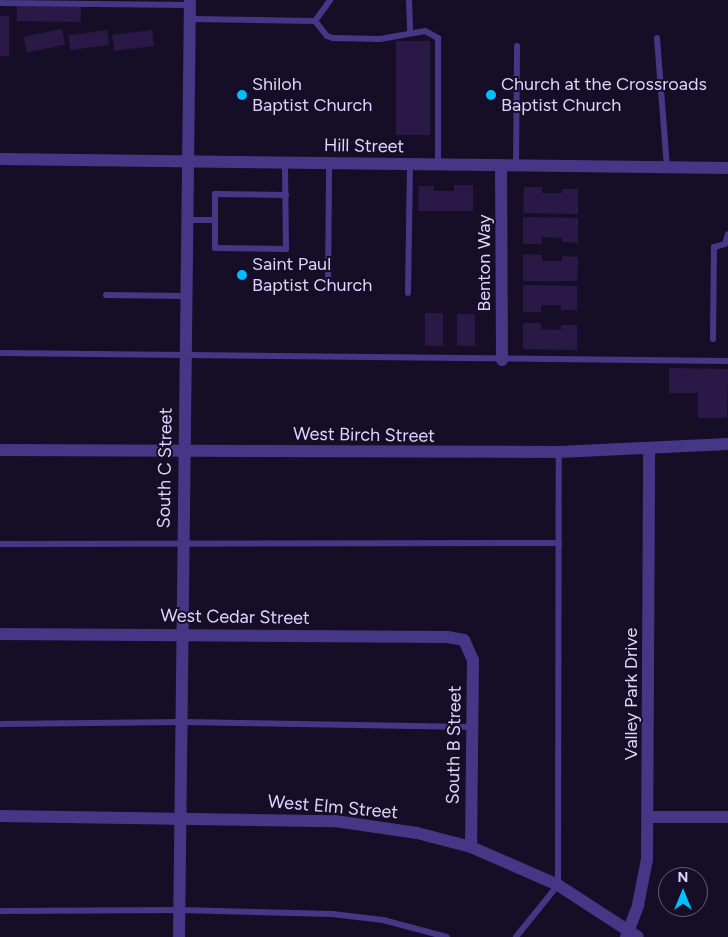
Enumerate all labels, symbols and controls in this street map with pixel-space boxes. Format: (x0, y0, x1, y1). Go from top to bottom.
place label: Shiloh Baptist Church (252, 74, 372, 116)
place label: Church at the Crossroads Baptist Church (501, 74, 707, 116)
marker: Shiloh Baptist Church (236, 89, 248, 101)
marker: Church at the Crossroads Baptist Church (485, 89, 497, 101)
street label: Hill Street (324, 134, 404, 158)
street label: Benton Way (473, 214, 495, 312)
place label: Saint Paul Baptist Church (252, 254, 372, 296)
marker: Saint Paul Baptist Church (236, 269, 248, 281)
street label: South C Street (153, 407, 177, 529)
street label: West Birch Street (293, 423, 435, 447)
street label: West Cedar Street (160, 605, 310, 629)
street label: Valley Park Drive (620, 628, 642, 760)
street label: South B Street (442, 685, 466, 805)
street label: West Elm Street (267, 791, 399, 823)
north arrow (658, 867, 708, 917)
text: N (678, 869, 688, 886)

